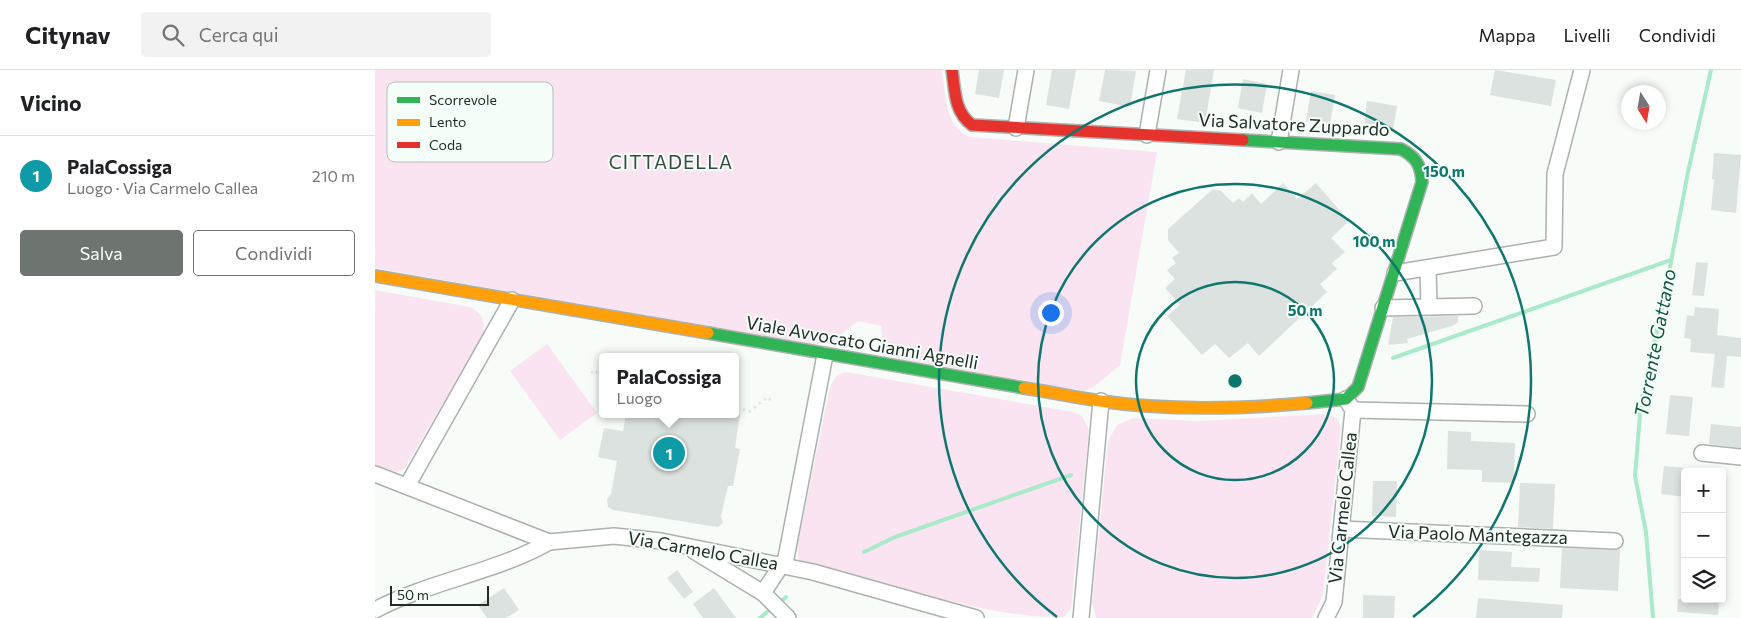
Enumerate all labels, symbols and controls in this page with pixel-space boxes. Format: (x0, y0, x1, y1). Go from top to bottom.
search box (141, 12, 491, 57)
text: Citynav (25, 20, 111, 49)
icon: search (159, 21, 187, 49)
text: Cerca qui (199, 23, 279, 46)
text: Mappa (1478, 24, 1536, 46)
text: Livelli (1564, 24, 1611, 46)
text: Condividi (1639, 24, 1716, 46)
legend (387, 82, 553, 162)
north arrow (1621, 85, 1666, 130)
text: Vicino (20, 90, 81, 115)
text: Scorrevole (429, 91, 497, 108)
street label: Via Salvatore Zuppardo (1198, 108, 1390, 140)
text: Lento (429, 113, 466, 130)
text: Coda (429, 136, 462, 153)
district label: CITTADELLA (609, 150, 733, 173)
text: PalaCossiga (67, 155, 172, 178)
text: 150 m (1423, 162, 1465, 180)
text: 1 (32, 166, 40, 185)
text: 210 m (312, 166, 355, 185)
text: Luogo · Via Carmelo Callea (67, 178, 258, 197)
button: Salva (20, 230, 183, 276)
button: Condividi (193, 230, 355, 276)
text: 100 m (1353, 232, 1395, 250)
water label: Torrente Gattano (1629, 267, 1680, 419)
your location (1038, 300, 1064, 326)
text: 50 m (1288, 301, 1322, 319)
street label: Viale Avvocato Gianni Agnelli (744, 311, 980, 373)
popup (599, 353, 739, 418)
text: PalaCossiga (616, 365, 722, 388)
centre of rings (1226, 372, 1244, 390)
text: Luogo (616, 388, 662, 407)
street label: Via Carmelo Callea (1323, 431, 1361, 585)
pin: 1 (653, 434, 685, 472)
map controls (1681, 468, 1726, 603)
button: + (1681, 468, 1726, 513)
button: − (1681, 513, 1726, 558)
street label: Via Paolo Mantegazza (1388, 520, 1568, 548)
street label: Via Carmelo Callea (626, 526, 780, 574)
button: layers (1681, 558, 1726, 603)
scale bar (390, 583, 489, 606)
text: 50 m (397, 586, 429, 603)

